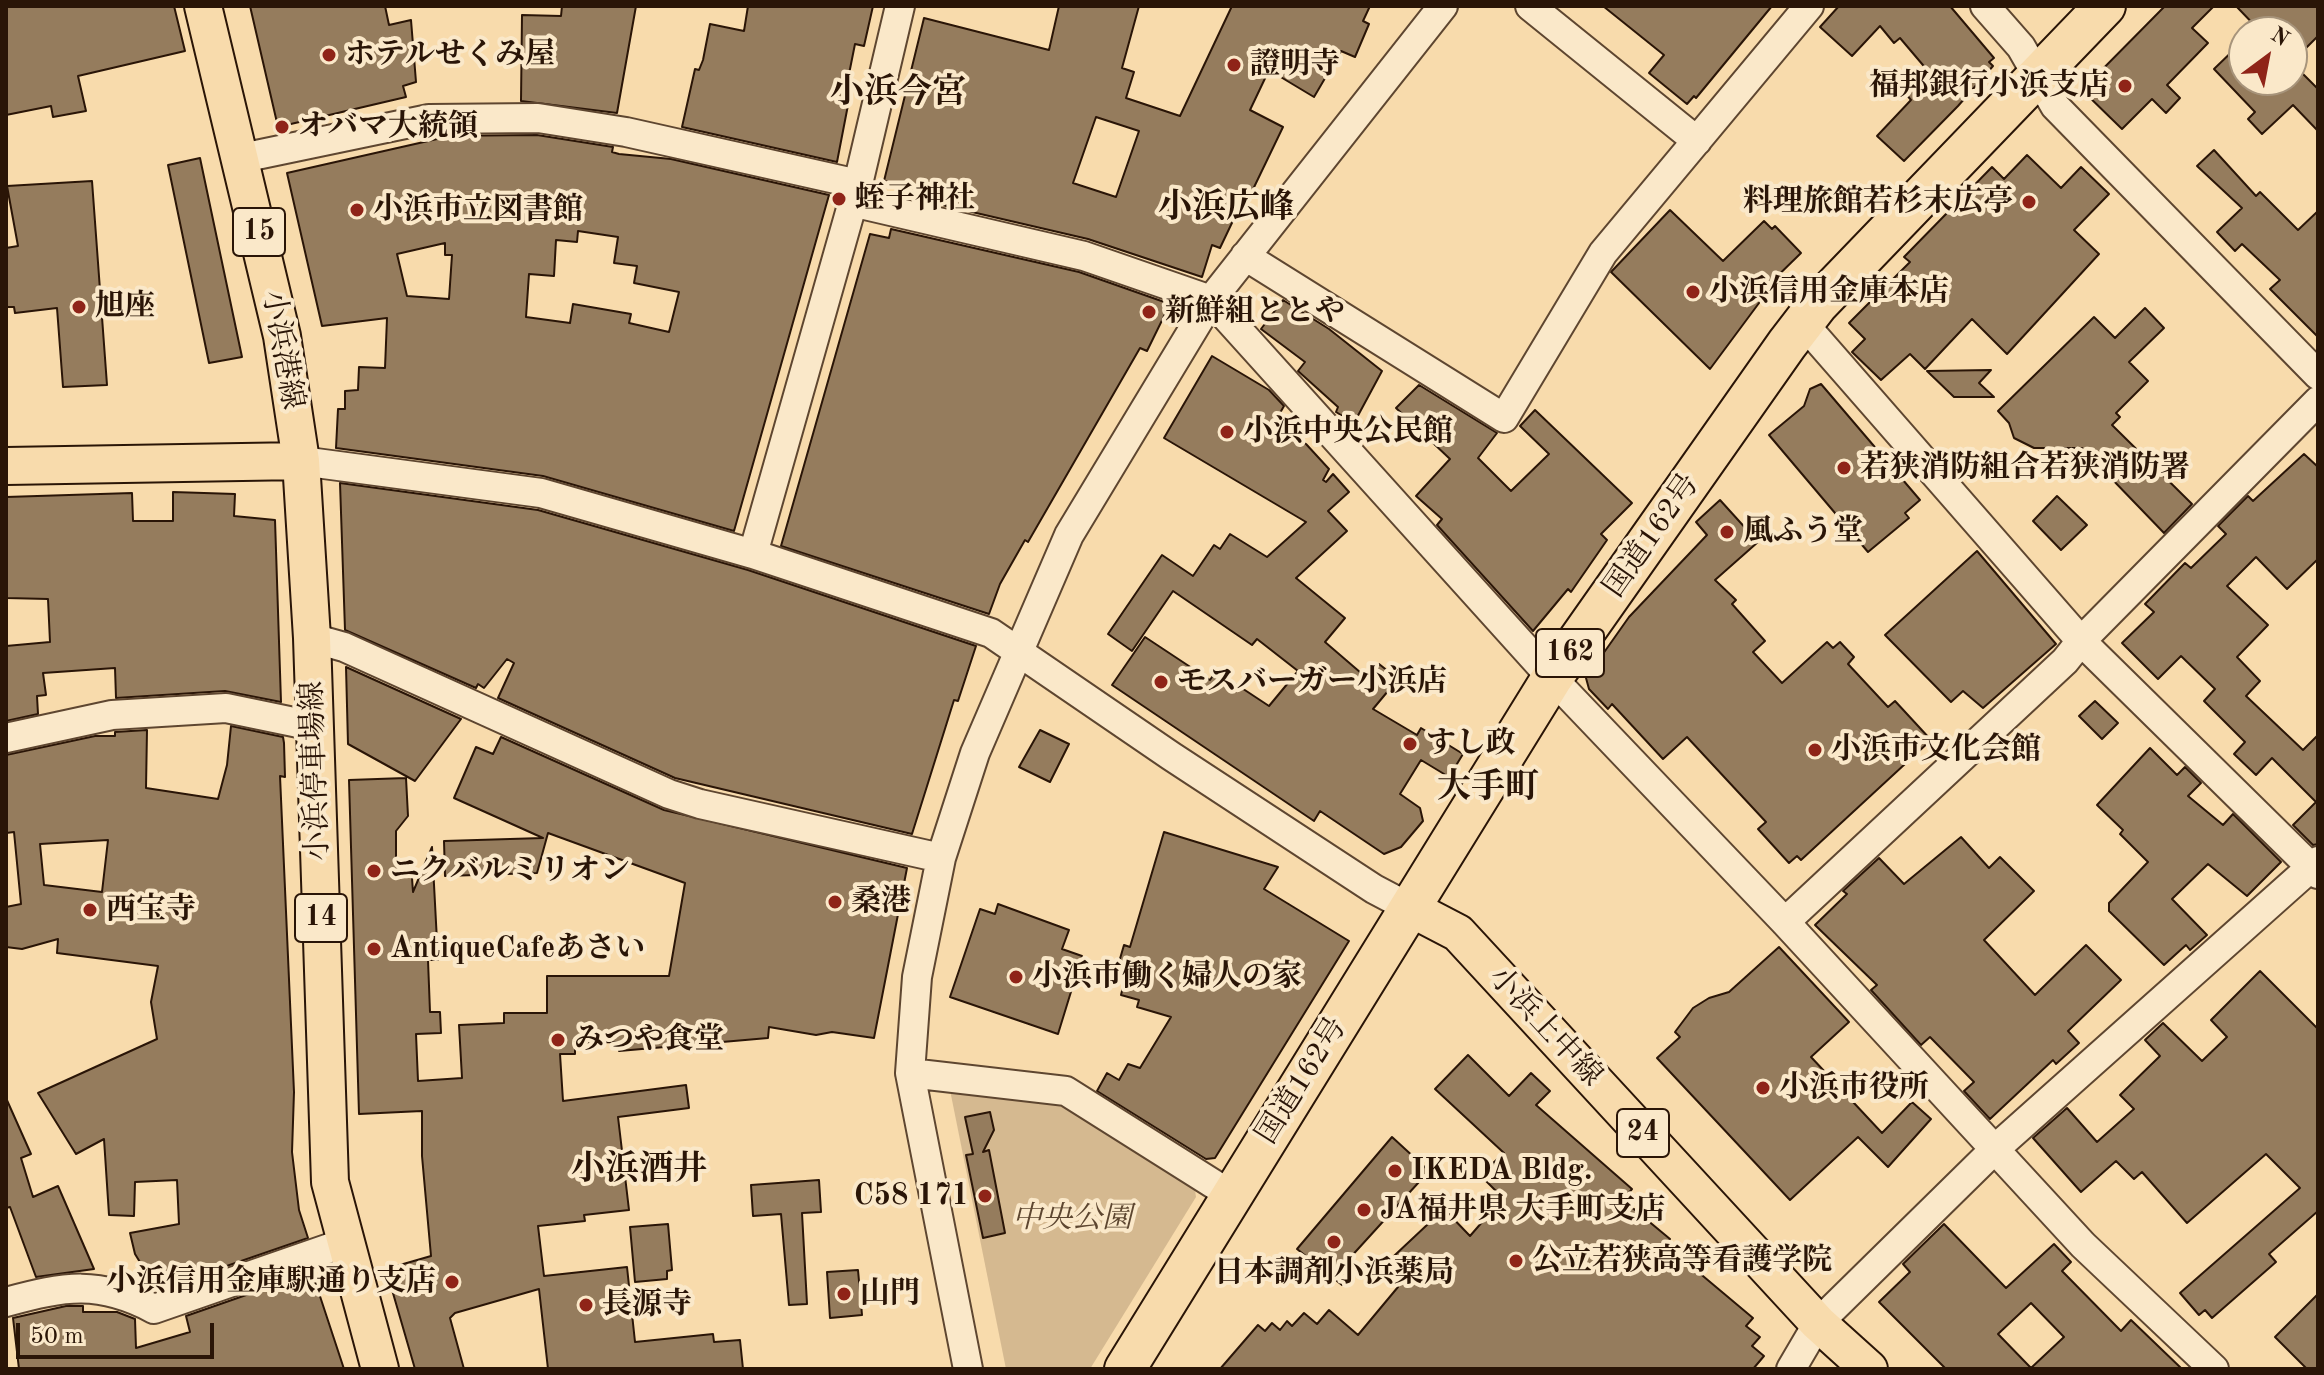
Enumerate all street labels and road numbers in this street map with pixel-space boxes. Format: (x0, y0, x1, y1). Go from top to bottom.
road number: 15 (233, 208, 285, 256)
street label: 小浜港線 (254, 288, 310, 412)
street label: 国道162号 (1596, 467, 1708, 605)
road number: 162 (1536, 629, 1604, 677)
street label: 小浜停車場線 (295, 680, 337, 862)
road number: 14 (295, 894, 347, 942)
street label: 小浜上中線 (1481, 960, 1609, 1094)
street label: 国道162号 (1249, 1011, 1355, 1151)
road number: 24 (1617, 1109, 1669, 1157)

